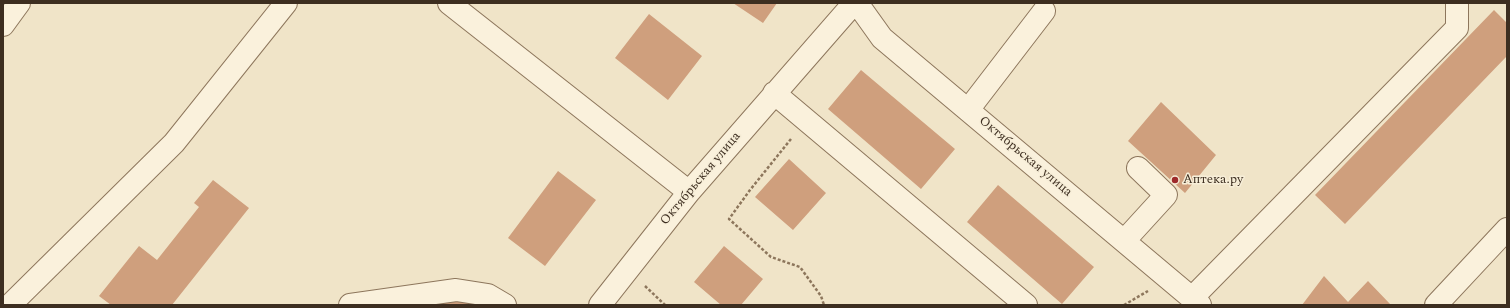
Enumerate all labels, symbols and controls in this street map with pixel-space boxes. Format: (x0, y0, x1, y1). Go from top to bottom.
street label: Октябрьская улица (975, 113, 1075, 201)
street label: Октябрьская улица (657, 129, 745, 229)
place label: Аптека.ру (1183, 172, 1243, 188)
marker: Аптека.ру (1170, 175, 1180, 185)

